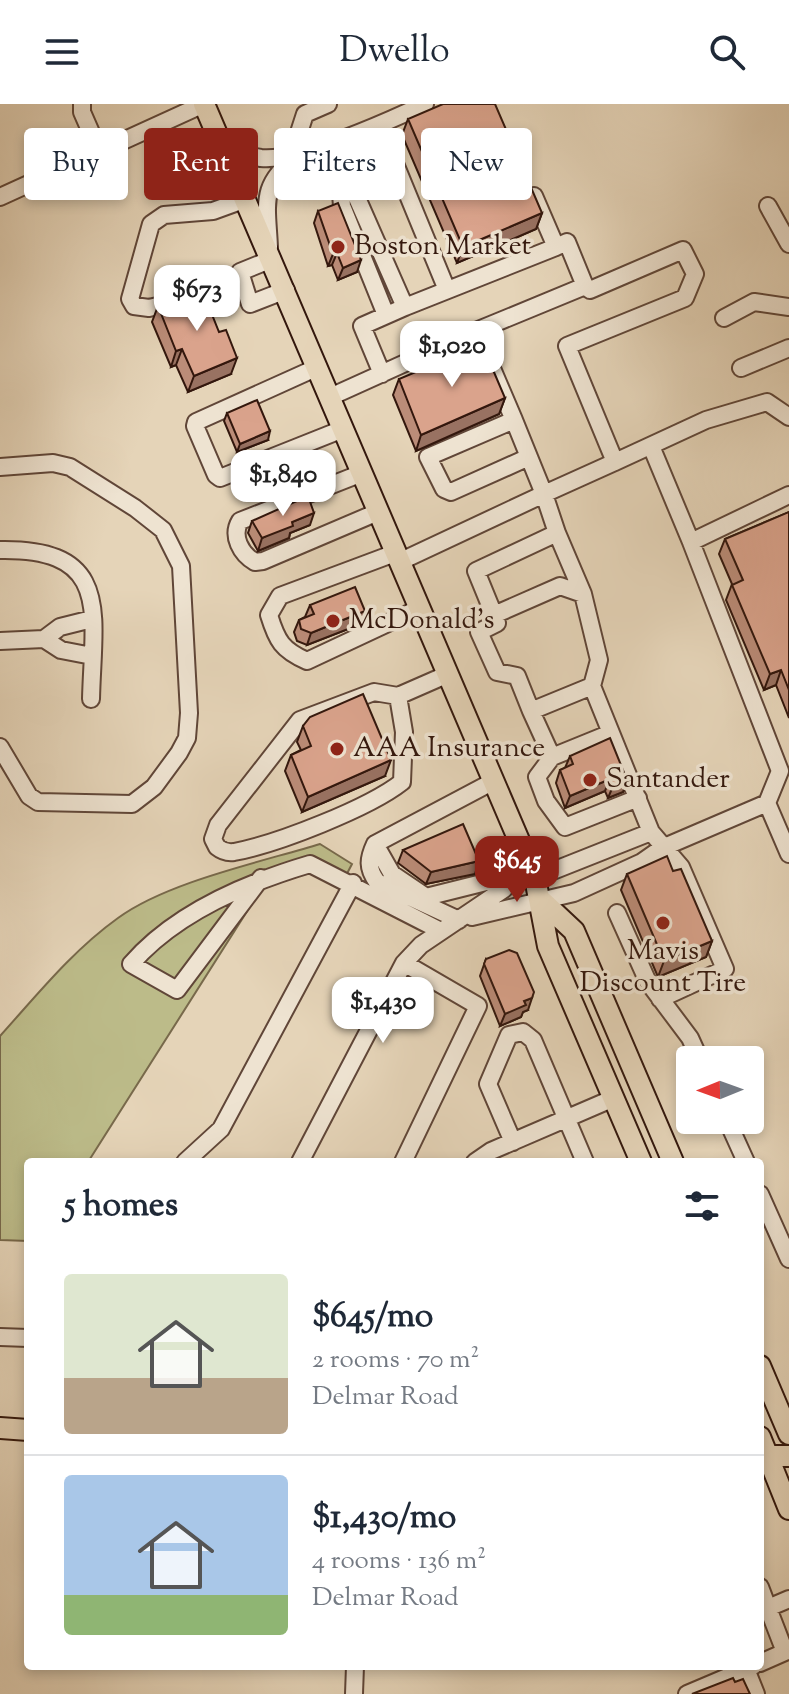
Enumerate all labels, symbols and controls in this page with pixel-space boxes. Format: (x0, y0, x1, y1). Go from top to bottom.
text: Dwello (339, 26, 450, 78)
icon: menu (40, 30, 84, 74)
icon: search (705, 30, 749, 74)
chip: Buy (24, 128, 128, 200)
chip: Rent (144, 128, 258, 200)
chip: Filters (274, 128, 405, 200)
chip: New (421, 128, 532, 200)
place label: Boston Market (354, 227, 532, 267)
marker: Boston Market (329, 238, 347, 256)
pin: $673 (150, 265, 244, 333)
text: $673 (172, 272, 222, 309)
pin: $1,020 (387, 321, 517, 389)
text: $1,020 (418, 328, 486, 365)
pin: $1,840 (218, 450, 348, 518)
text: $1,840 (249, 457, 317, 494)
place label: McDonald's (349, 601, 495, 641)
marker: McDonald's (324, 612, 342, 630)
place label: AAA Insurance (353, 729, 545, 769)
marker: AAA Insurance (328, 740, 346, 758)
place label: Santander (606, 760, 730, 800)
marker: Santander (581, 771, 599, 789)
pin: $645 (470, 836, 564, 904)
text: $645 (493, 843, 541, 880)
marker: Mavis Discount Tire (654, 914, 672, 932)
place label: Mavis Discount Tire (580, 932, 746, 1004)
pin: $1,430 (318, 977, 448, 1045)
text: $1,430 (350, 984, 416, 1021)
north arrow (676, 1046, 764, 1134)
map controls (676, 1046, 764, 1134)
text: 5 homes (64, 1182, 178, 1231)
icon: filters (680, 1184, 724, 1228)
text: $645/mo (312, 1293, 433, 1342)
icon: home (128, 1306, 224, 1402)
text: 2 rooms · 70 m² (312, 1342, 479, 1379)
text: Delmar Road (312, 1379, 459, 1416)
text: $1,430/mo (312, 1494, 456, 1543)
icon: home (128, 1507, 224, 1603)
text: 4 rooms · 136 m² (312, 1543, 486, 1580)
text: Delmar Road (312, 1580, 459, 1617)

